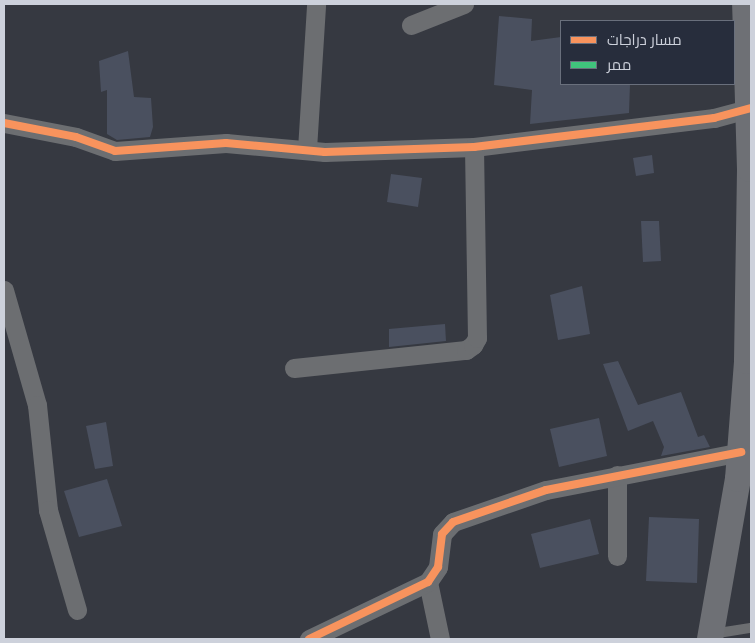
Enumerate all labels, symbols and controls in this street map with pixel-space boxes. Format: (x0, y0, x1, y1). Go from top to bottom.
legend (560, 20, 735, 85)
text: مسار دراجات (607, 30, 682, 49)
text: ممر (607, 55, 631, 74)

